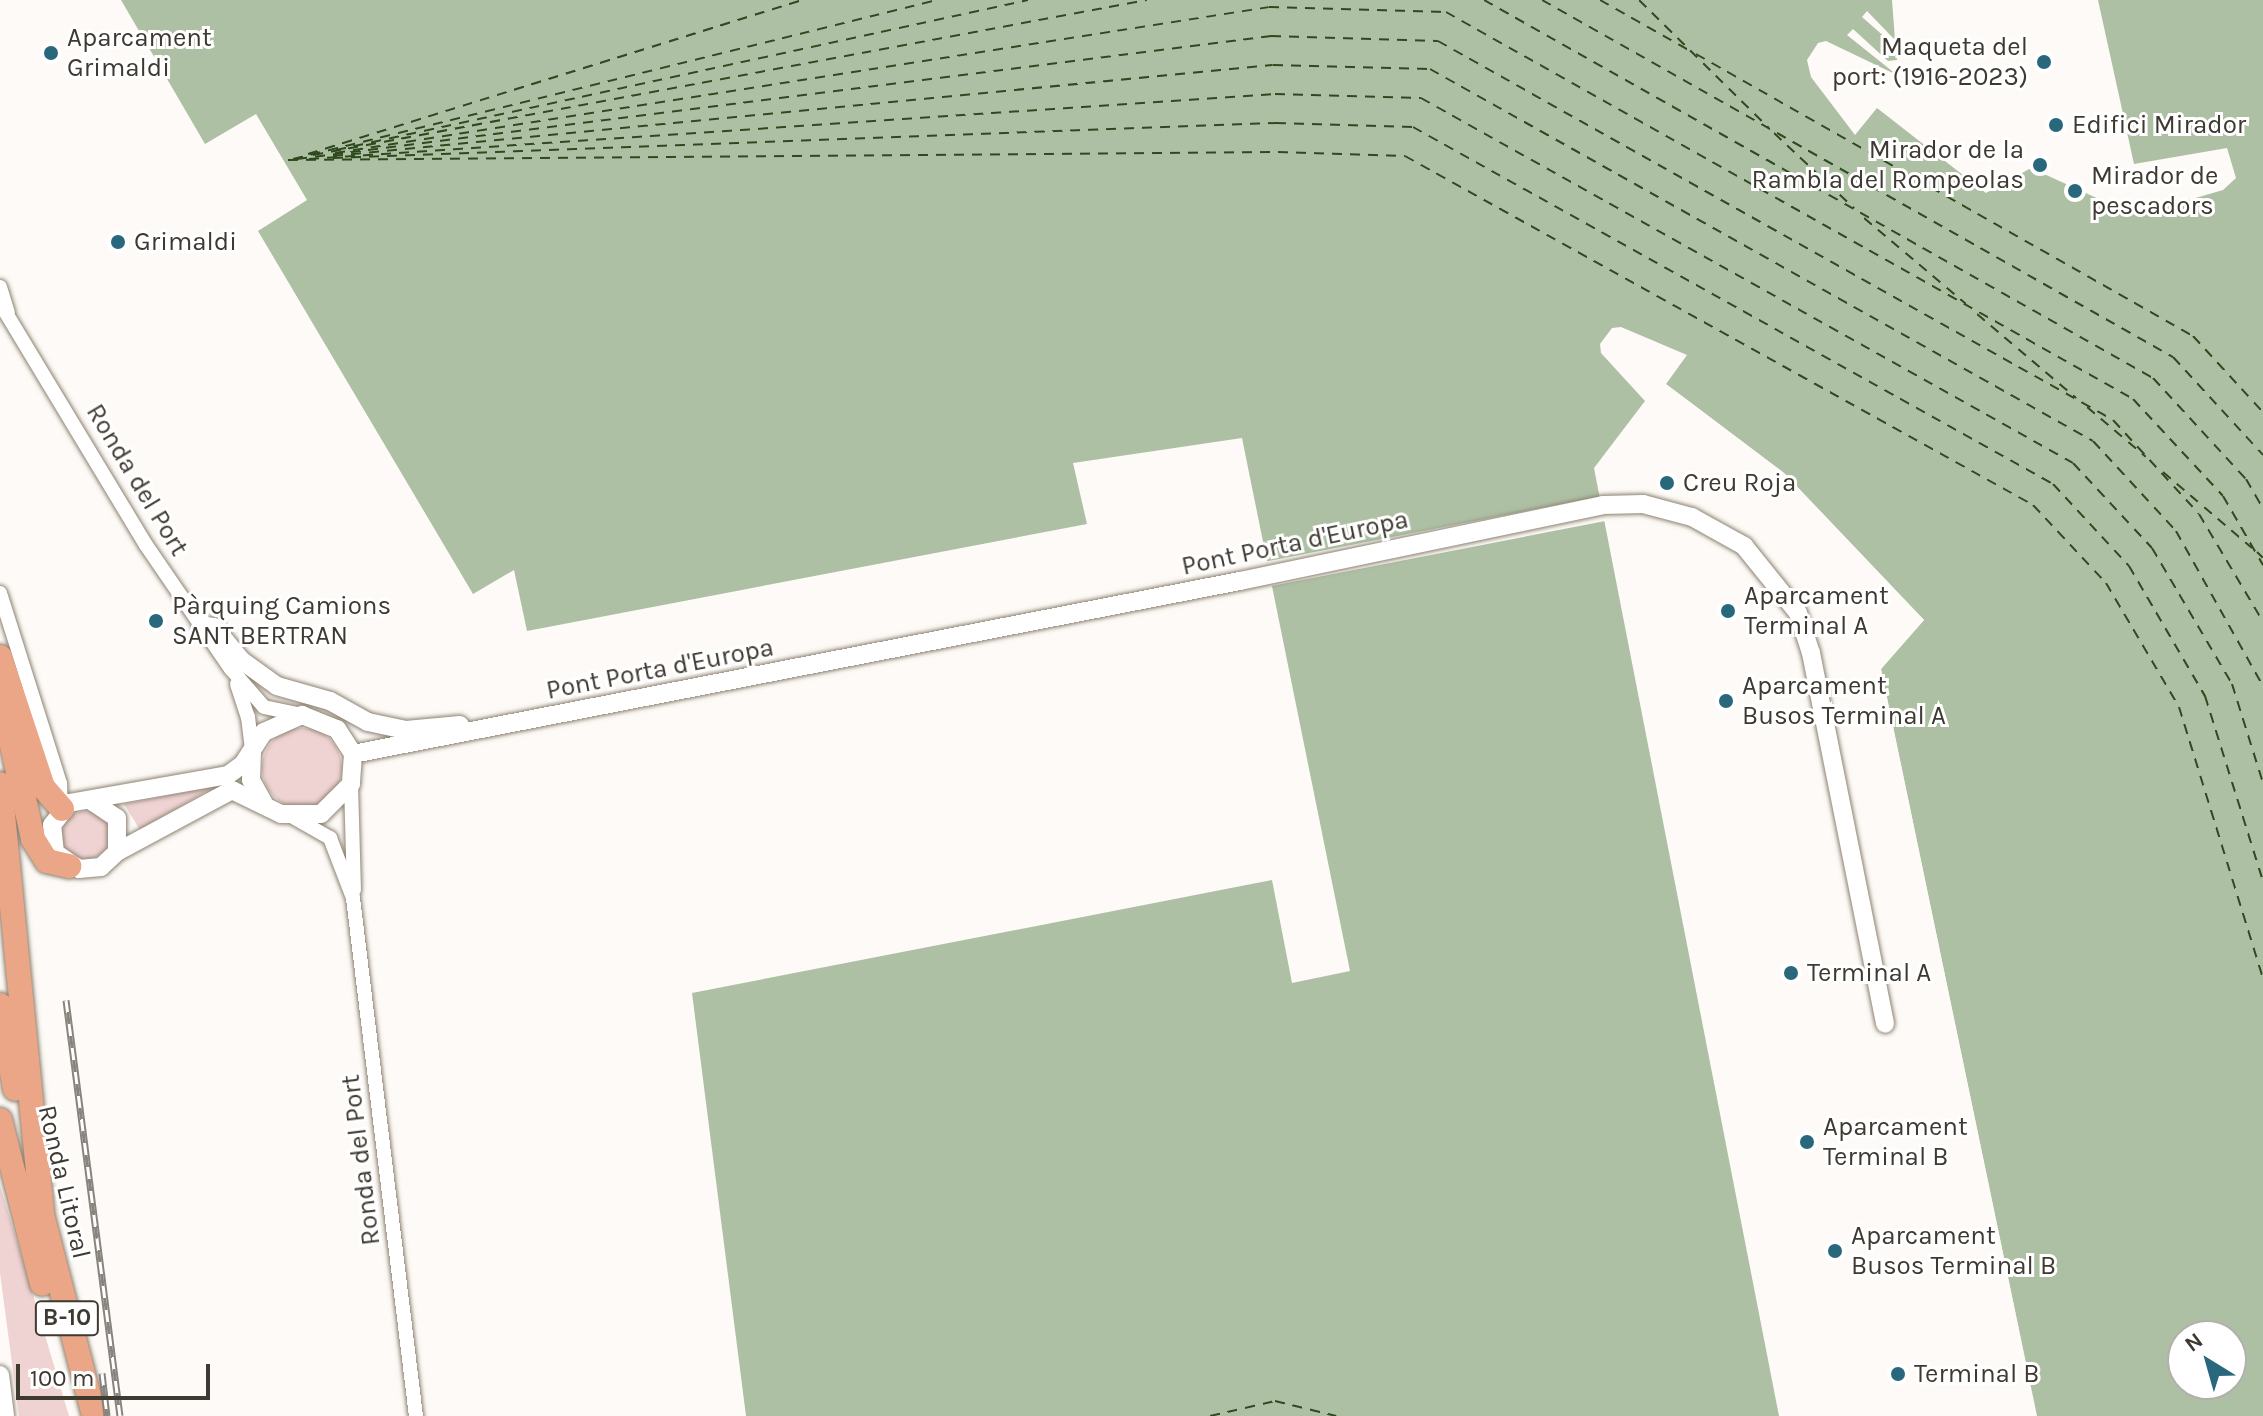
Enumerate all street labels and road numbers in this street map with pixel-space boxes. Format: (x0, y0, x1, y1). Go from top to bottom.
street label: Ronda del Port (79, 398, 195, 562)
street label: Pont Porta d'Europa (1179, 504, 1411, 582)
street label: Pont Porta d'Europa (544, 632, 776, 706)
street label: Ronda del Port (335, 1073, 387, 1247)
street label: Ronda Litoral (31, 1102, 97, 1262)
road number: B-10 (33, 1298, 101, 1338)

